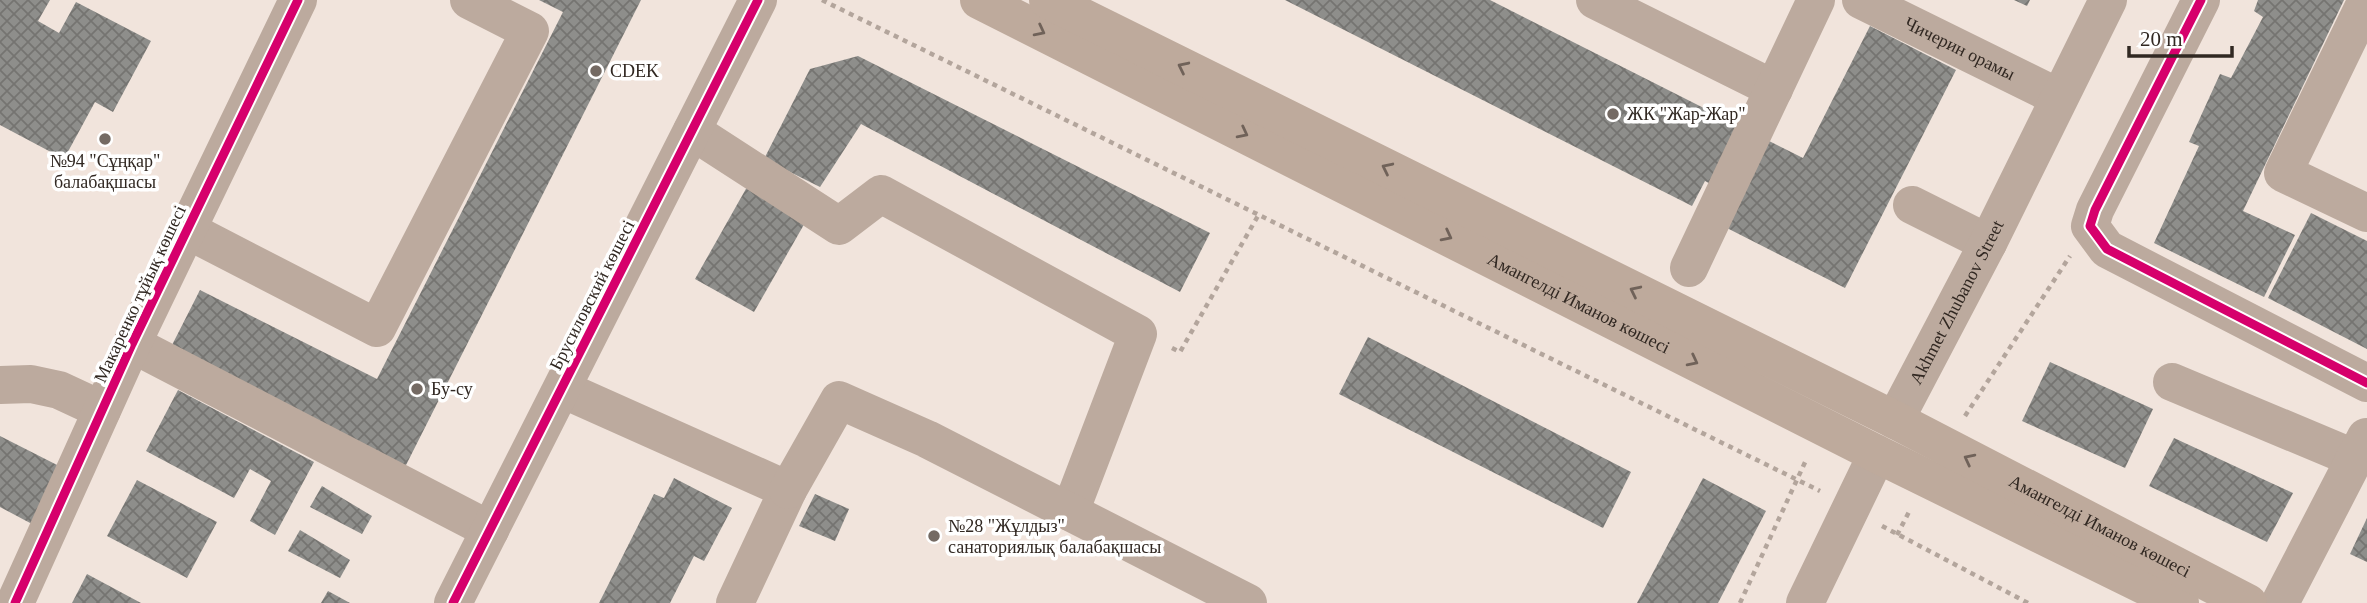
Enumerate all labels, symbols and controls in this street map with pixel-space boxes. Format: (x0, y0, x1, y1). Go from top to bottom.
street label: Чичерин орамы (1901, 13, 2018, 84)
scale bar (2129, 14, 2232, 58)
one-way arrow (1033, 22, 1045, 36)
text: 20 m (2140, 27, 2183, 51)
place label: CDEK (610, 61, 659, 81)
one-way arrow (1178, 62, 1190, 76)
marker: CDEK (588, 63, 604, 79)
place label: ЖК "Жар-Жар" (1627, 104, 1746, 124)
marker: ЖК "Жар-Жар" (1605, 106, 1621, 122)
one-way arrow (1236, 125, 1249, 139)
marker: №94 "Сұңқар" балабақшасы (97, 131, 113, 147)
place label: №94 "Сұңқар" балабақшасы (50, 151, 160, 192)
one-way arrow (1382, 163, 1394, 177)
street label: Макаренко тұйық көшесі (90, 202, 190, 386)
street label: Брусиловский көшесі (545, 217, 639, 373)
street label: Akhmet Zhubanov Street (1906, 217, 2008, 388)
one-way arrow (1439, 227, 1452, 241)
street label: Амангелді Иманов көшесі (1484, 249, 1673, 358)
one-way arrow (1630, 285, 1642, 299)
one-way arrow (1686, 352, 1698, 366)
place label: Бу-су (431, 379, 473, 399)
marker: Бу-су (409, 381, 425, 397)
one-way arrow (1964, 454, 1976, 468)
street label: Амангелді Иманов көшесі (2006, 471, 2194, 581)
place label: №28 "Жұлдыз" санаториялық балабақшасы (948, 516, 1161, 557)
marker: №28 "Жұлдыз" санаториялық балабақшасы (926, 528, 942, 544)

